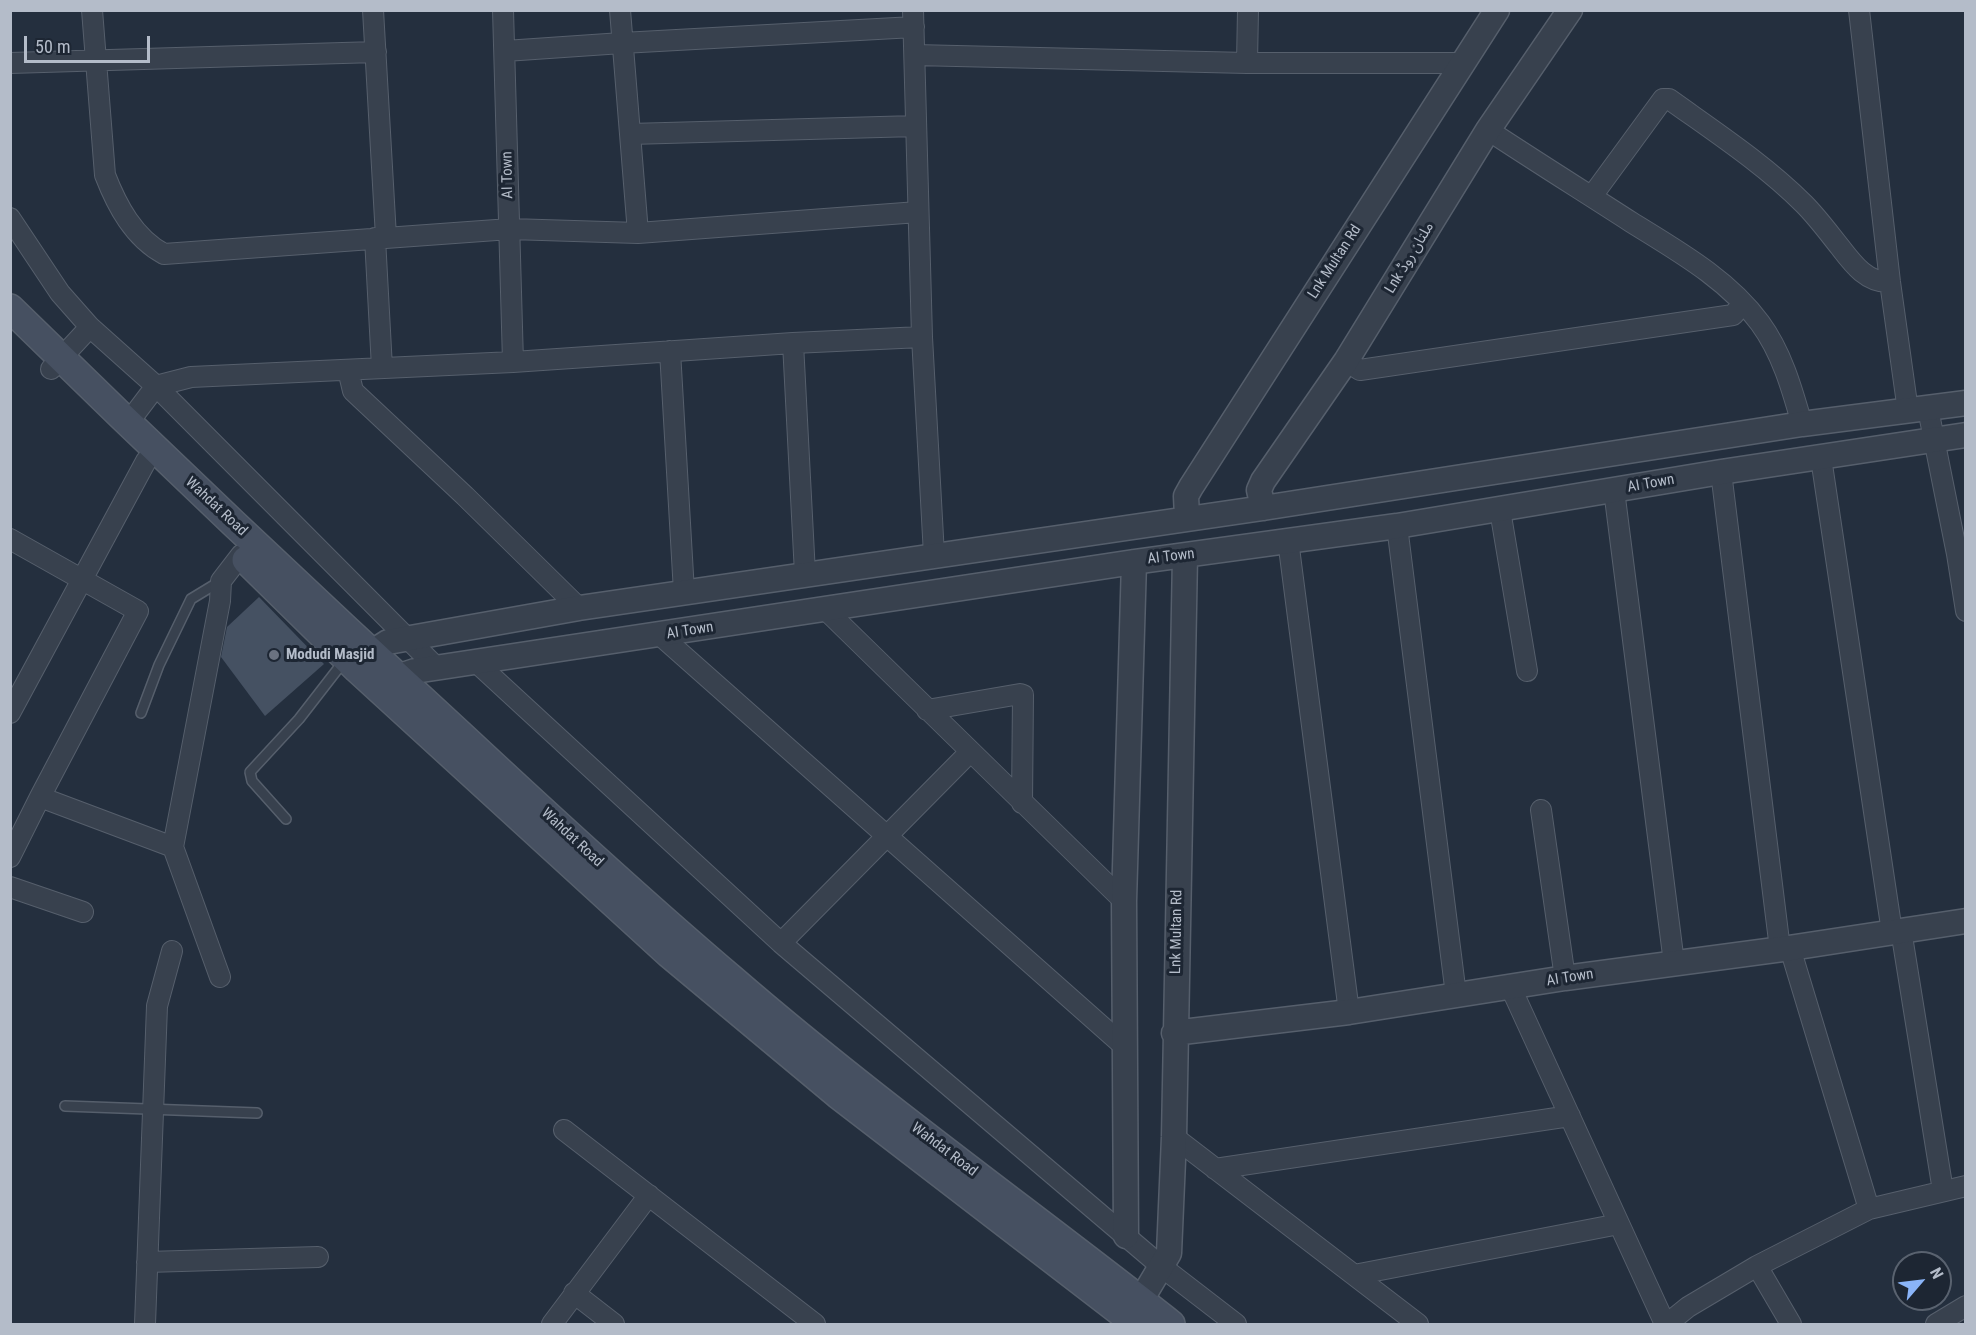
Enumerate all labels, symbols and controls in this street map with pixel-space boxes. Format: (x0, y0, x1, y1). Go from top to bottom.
scale bar (27, 24, 153, 62)
text: 50 m (35, 36, 70, 57)
street label: AI Town (499, 151, 517, 199)
street label: Lnk ملتان روڈ (1382, 219, 1438, 297)
street label: Lnk Multan Rd (1304, 222, 1366, 302)
street label: AI Town (1626, 471, 1676, 497)
street label: Wahdat Road (181, 474, 251, 540)
street label: AI Town (1146, 545, 1196, 569)
street label: AI Town (665, 618, 715, 644)
place label: Modudi Masjid (286, 646, 374, 664)
marker: Modudi Masjid (267, 648, 281, 662)
street label: Wahdat Road (537, 805, 607, 871)
street label: Lnk Multan Rd (1167, 890, 1187, 974)
street label: AI Town (1545, 965, 1595, 991)
street label: Wahdat Road (907, 1119, 981, 1181)
north arrow (1892, 1251, 1952, 1311)
text: N (1926, 1264, 1947, 1282)

